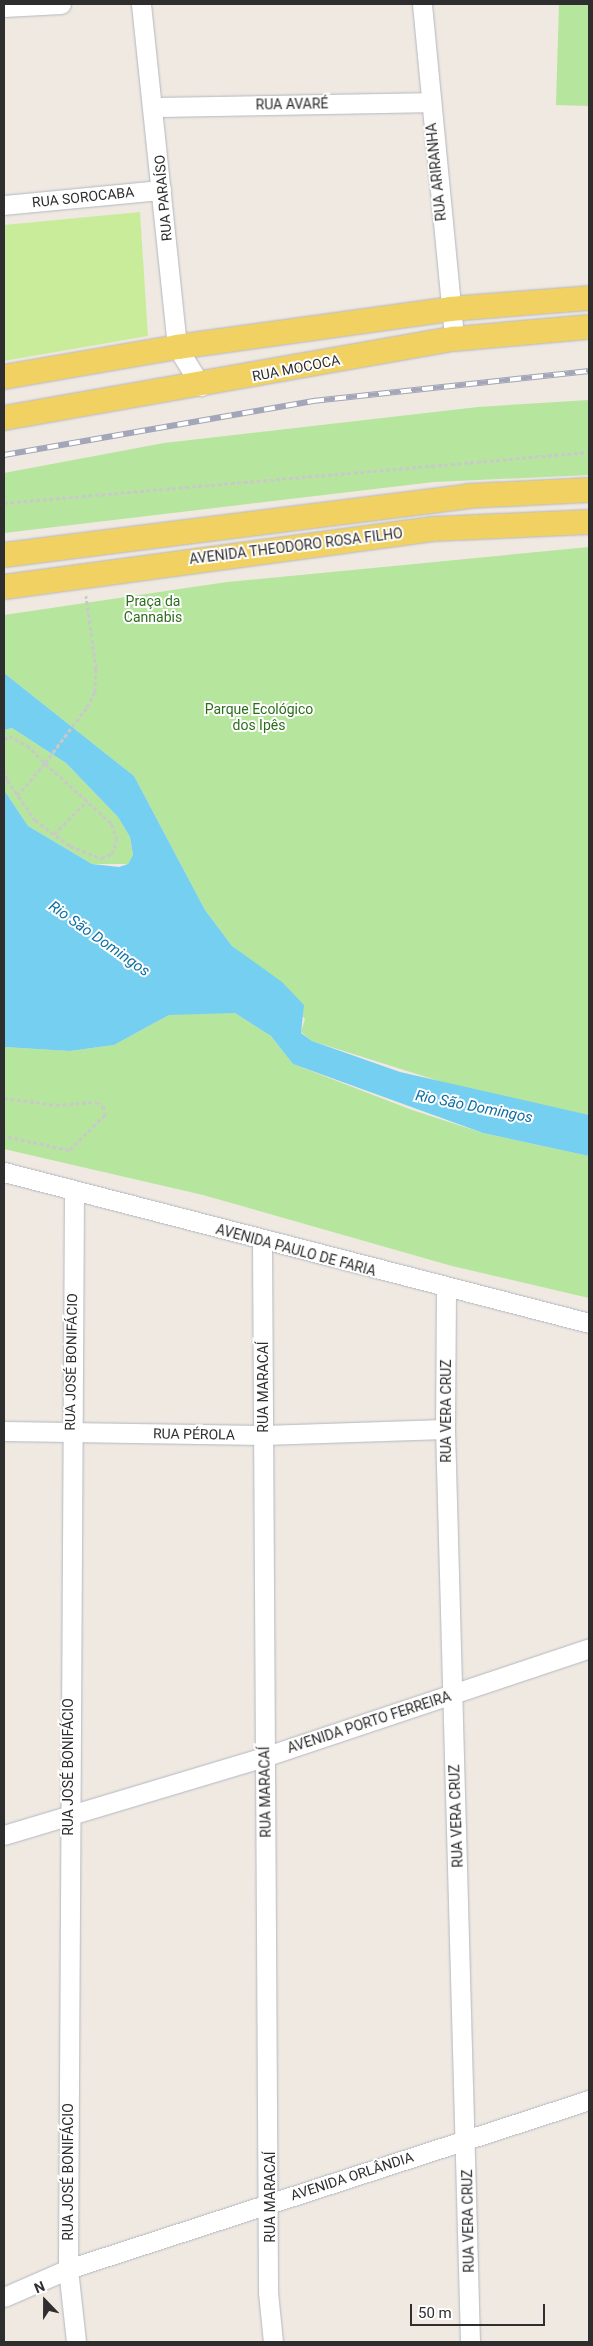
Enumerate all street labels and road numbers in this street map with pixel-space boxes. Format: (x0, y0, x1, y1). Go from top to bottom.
street label: RUA AVARÉ (255, 95, 329, 113)
street label: RUA ARIRANHA (422, 122, 450, 222)
street label: RUA PARAÍSO (151, 154, 175, 242)
street label: RUA SOROCABA (31, 183, 135, 211)
street label: RUA MOCOCA (251, 351, 341, 385)
street label: AVENIDA THEODORO ROSA FILHO (188, 525, 404, 567)
street label: AVENIDA PAULO DE FARIA (214, 1221, 378, 1279)
street label: RUA JOSÉ BONIFÁCIO (61, 1293, 81, 1431)
street label: RUA MARACAÍ (255, 1341, 271, 1433)
street label: RUA VERA CRUZ (438, 1359, 454, 1463)
street label: RUA PÉROLA (153, 1425, 235, 1443)
street label: AVENIDA PORTO FERREIRA (285, 1688, 453, 1756)
street label: RUA JOSÉ BONIFÁCIO (60, 1698, 76, 1836)
street label: RUA MARACAÍ (256, 1746, 274, 1838)
street label: RUA VERA CRUZ (446, 1764, 466, 1868)
street label: RUA JOSÉ BONIFÁCIO (60, 2103, 76, 2241)
street label: AVENIDA ORLÂNDIA (288, 2148, 416, 2204)
street label: RUA MARACAÍ (262, 2151, 278, 2243)
street label: RUA VERA CRUZ (459, 2169, 477, 2273)

